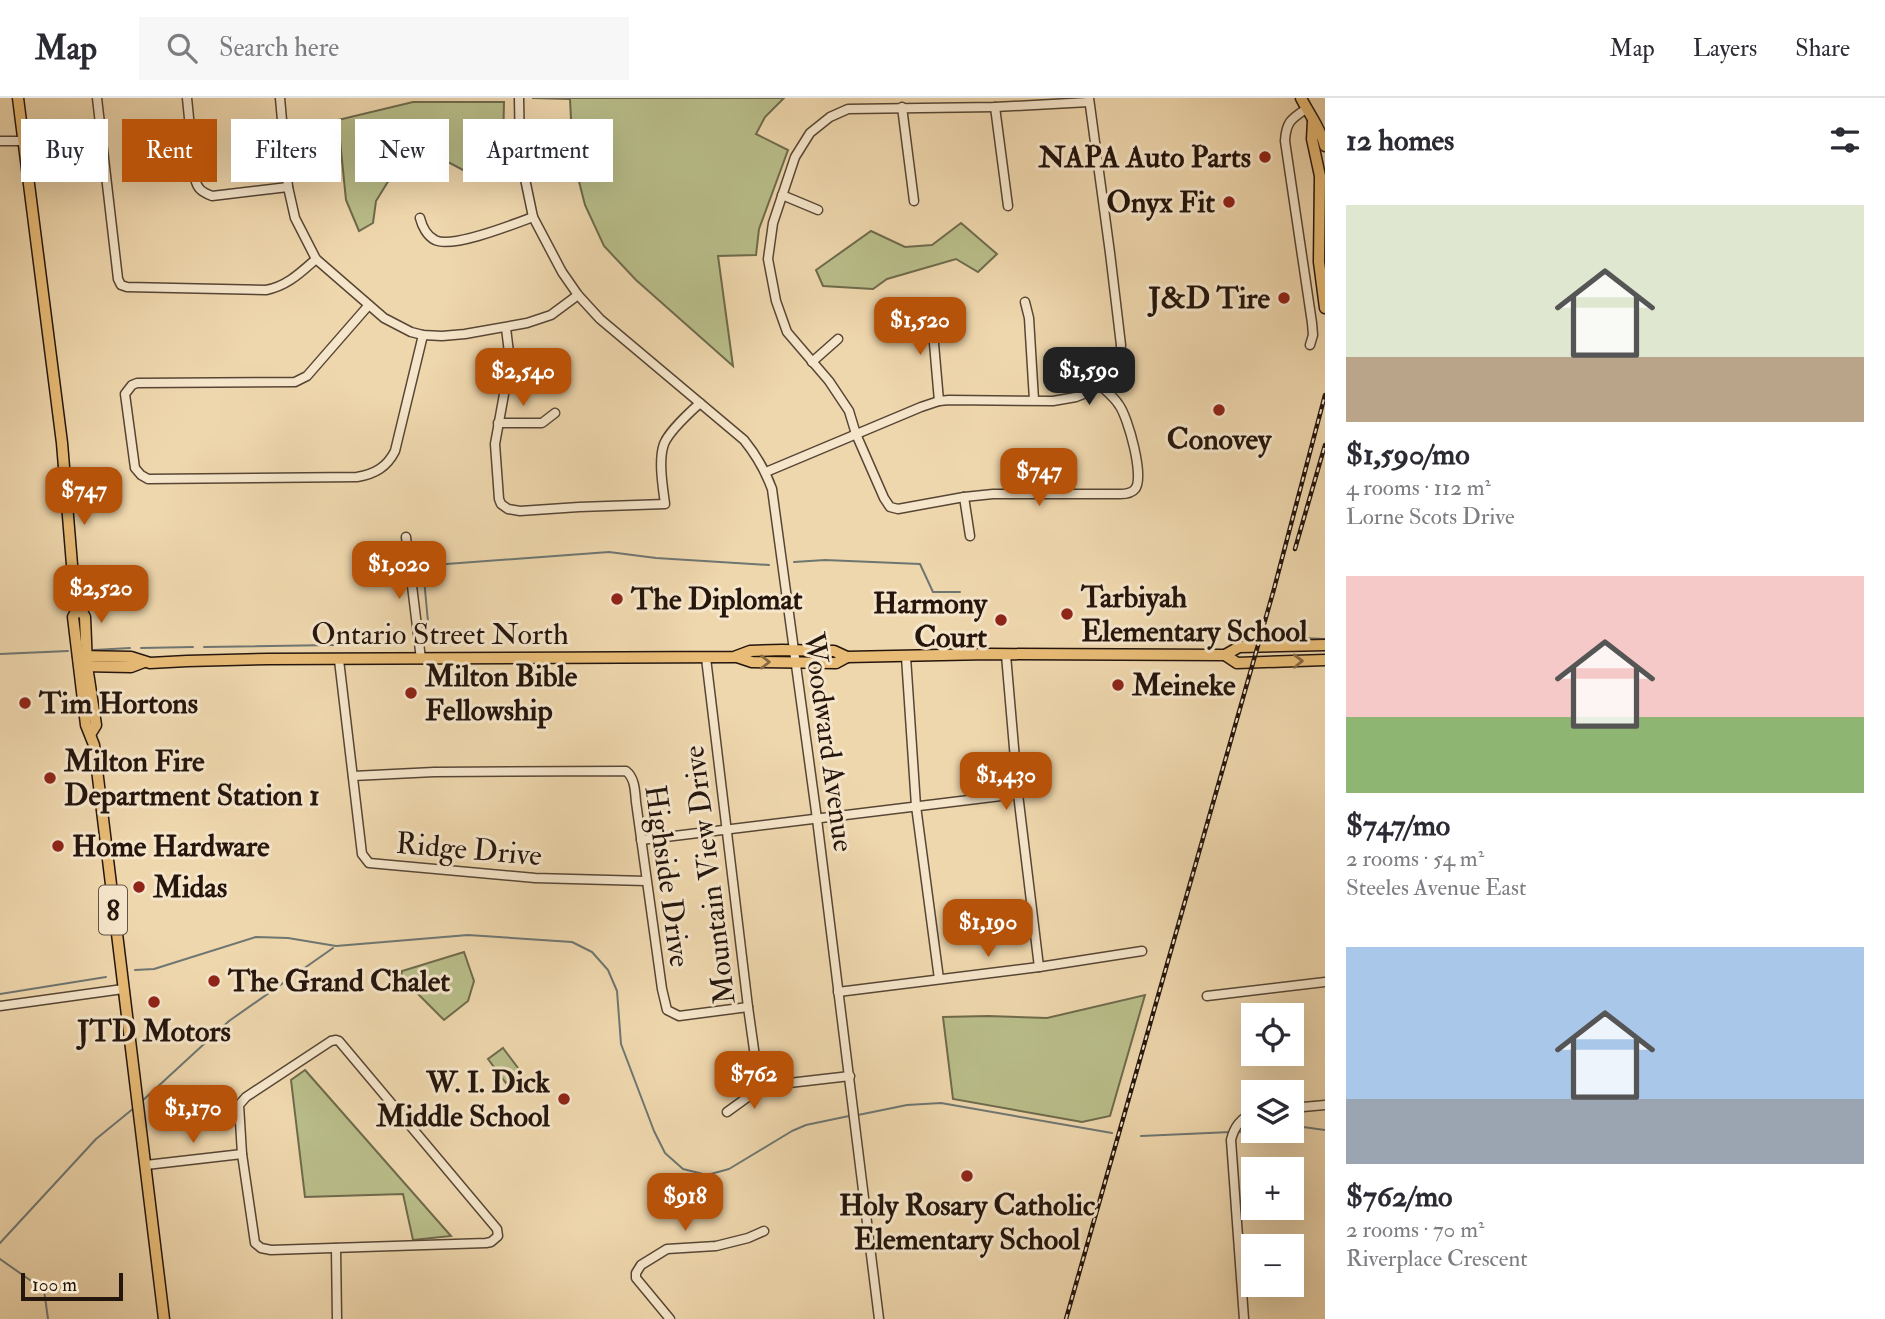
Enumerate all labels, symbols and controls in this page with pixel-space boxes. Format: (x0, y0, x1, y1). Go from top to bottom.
search box (139, 17, 629, 80)
text: Map (35, 28, 97, 69)
icon: search (163, 29, 201, 67)
text: Search here (219, 32, 339, 64)
text: Map (1610, 33, 1655, 64)
text: Layers (1693, 33, 1757, 64)
text: Share (1795, 33, 1850, 64)
chip: Buy (21, 119, 108, 182)
chip: Rent (122, 119, 217, 182)
chip: Filters (231, 119, 341, 182)
chip: New (355, 119, 449, 182)
chip: Apartment (463, 119, 613, 182)
icon: filters (1826, 121, 1864, 159)
text: 12 homes (1346, 122, 1454, 159)
place label: NAPA Auto Parts (1038, 139, 1251, 176)
marker: NAPA Auto Parts (1257, 149, 1273, 165)
place label: Onyx Fit (1107, 184, 1215, 221)
marker: Onyx Fit (1221, 194, 1237, 210)
icon: home (1542, 250, 1668, 376)
place label: J&D Tire (1146, 280, 1270, 317)
marker: J&D Tire (1276, 290, 1292, 306)
pin: $1,520 (863, 298, 977, 357)
text: $1,520 (890, 305, 950, 334)
pin: $2,540 (466, 348, 580, 408)
pin: $1,590 (1032, 348, 1146, 407)
text: $1,590 (1059, 355, 1119, 384)
text: $2,540 (491, 356, 555, 385)
marker: Conovey (1211, 402, 1227, 418)
place label: Conovey (1167, 421, 1273, 458)
text: $1,590/mo (1346, 436, 1470, 473)
pin: $747 (998, 448, 1080, 508)
text: $747 (1016, 456, 1062, 485)
pin: $747 (43, 468, 125, 527)
text: 4 rooms · 112 m² (1346, 473, 1491, 502)
text: $747 (61, 475, 107, 504)
text: Lorne Scots Drive (1346, 502, 1515, 531)
pin: $1,020 (342, 542, 456, 601)
text: $1,020 (368, 549, 430, 578)
pin: $2,520 (44, 566, 158, 625)
text: $2,520 (69, 573, 133, 602)
place label: Tarbiyah Elementary School (1080, 579, 1308, 650)
place label: The Diplomat (630, 581, 803, 618)
place label: Harmony Court (873, 585, 989, 656)
marker: The Diplomat (609, 591, 625, 607)
marker: Tarbiyah Elementary School (1059, 606, 1075, 622)
marker: Harmony Court (993, 612, 1009, 628)
street label: Ontario Street North (311, 616, 569, 653)
icon: home (1542, 621, 1668, 747)
street label: Woodward Avenue (795, 629, 862, 854)
one-way arrow (761, 654, 771, 670)
one-way arrow (1293, 654, 1304, 669)
place label: Milton Bible Fellowship (424, 658, 578, 729)
place label: Meineke (1131, 667, 1236, 704)
marker: Meineke (1110, 677, 1126, 693)
place label: Tim Hortons (38, 685, 198, 722)
marker: Milton Bible Fellowship (403, 685, 419, 701)
marker: Tim Hortons (17, 695, 33, 711)
place label: Milton Fire Department Station 1 (63, 743, 320, 814)
street label: Mountain View Drive (675, 743, 744, 1006)
pin: $1,430 (949, 752, 1063, 812)
text: $1,430 (976, 760, 1036, 789)
marker: Milton Fire Department Station 1 (42, 770, 58, 786)
street label: Highside Drive (636, 783, 699, 970)
text: $747/mo (1346, 807, 1450, 844)
street label: Ridge Drive (394, 825, 543, 874)
place label: Home Hardware (72, 828, 270, 865)
marker: Home Hardware (50, 838, 66, 854)
text: 2 rooms · 54 m² (1346, 844, 1484, 873)
place label: Midas (152, 869, 227, 906)
text: Steeles Avenue East (1346, 873, 1526, 902)
marker: Midas (131, 879, 147, 895)
road number: 8 (99, 886, 127, 934)
pin: $1,190 (931, 900, 1045, 959)
text: $1,190 (959, 907, 1017, 936)
place label: The Grand Chalet (227, 963, 450, 1000)
marker: The Grand Chalet (206, 973, 222, 989)
icon: home (1542, 992, 1668, 1118)
marker: JTD Motors (146, 994, 162, 1010)
map controls (1241, 1003, 1304, 1297)
button: locate (1241, 1003, 1304, 1066)
place label: JTD Motors (75, 1013, 231, 1050)
pin: $762 (713, 1052, 795, 1111)
text: $762 (731, 1059, 777, 1088)
place label: W. I. Dick Middle School (375, 1064, 551, 1135)
button: layers (1241, 1080, 1304, 1143)
pin: $1,170 (136, 1086, 250, 1145)
marker: W. I. Dick Middle School (556, 1091, 572, 1107)
text: $1,170 (164, 1093, 222, 1122)
button: + (1241, 1157, 1304, 1220)
marker: Holy Rosary Catholic Elementary School (959, 1168, 975, 1184)
pin: $918 (644, 1174, 726, 1233)
text: $762/mo (1346, 1178, 1452, 1215)
text: $918 (663, 1181, 707, 1210)
place label: Holy Rosary Catholic Elementary School (839, 1187, 1095, 1258)
text: 2 rooms · 70 m² (1346, 1215, 1485, 1244)
button: − (1241, 1234, 1304, 1297)
text: Riverplace Crescent (1346, 1244, 1528, 1273)
scale bar (21, 1270, 122, 1302)
text: 100 m (32, 1273, 77, 1297)

